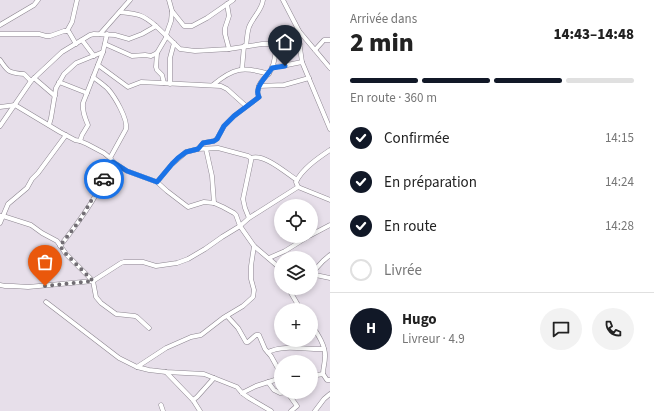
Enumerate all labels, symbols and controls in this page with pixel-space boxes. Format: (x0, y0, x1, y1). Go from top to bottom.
text: Arrivée dans (350, 10, 417, 28)
text: 2 min (350, 24, 414, 61)
text: 14:43–14:48 (553, 24, 634, 45)
pin (268, 25, 302, 66)
icon: home (274, 31, 296, 53)
text: En route · 360 m (350, 89, 437, 107)
icon: check (350, 127, 372, 149)
text: Confirmée (384, 128, 450, 149)
text: 14:15 (605, 129, 634, 147)
courier (84, 159, 124, 199)
icon: car (93, 168, 115, 190)
icon: check (350, 171, 372, 193)
text: En préparation (384, 172, 477, 193)
text: 14:24 (605, 173, 634, 191)
map controls (274, 199, 318, 399)
button: locate (274, 199, 318, 243)
icon: check (350, 215, 372, 237)
text: En route (384, 216, 437, 237)
text: 14:28 (605, 217, 634, 235)
pin (28, 245, 62, 286)
icon: bag (34, 251, 56, 273)
button: layers (274, 251, 318, 295)
text: Livrée (384, 260, 422, 281)
button: + (274, 303, 318, 347)
button: chat (540, 308, 582, 350)
button: phone (592, 308, 634, 350)
text: Hugo (402, 309, 437, 330)
text: H (366, 318, 376, 339)
text: Livreur · 4.9 (402, 330, 465, 348)
button: − (274, 355, 318, 399)

